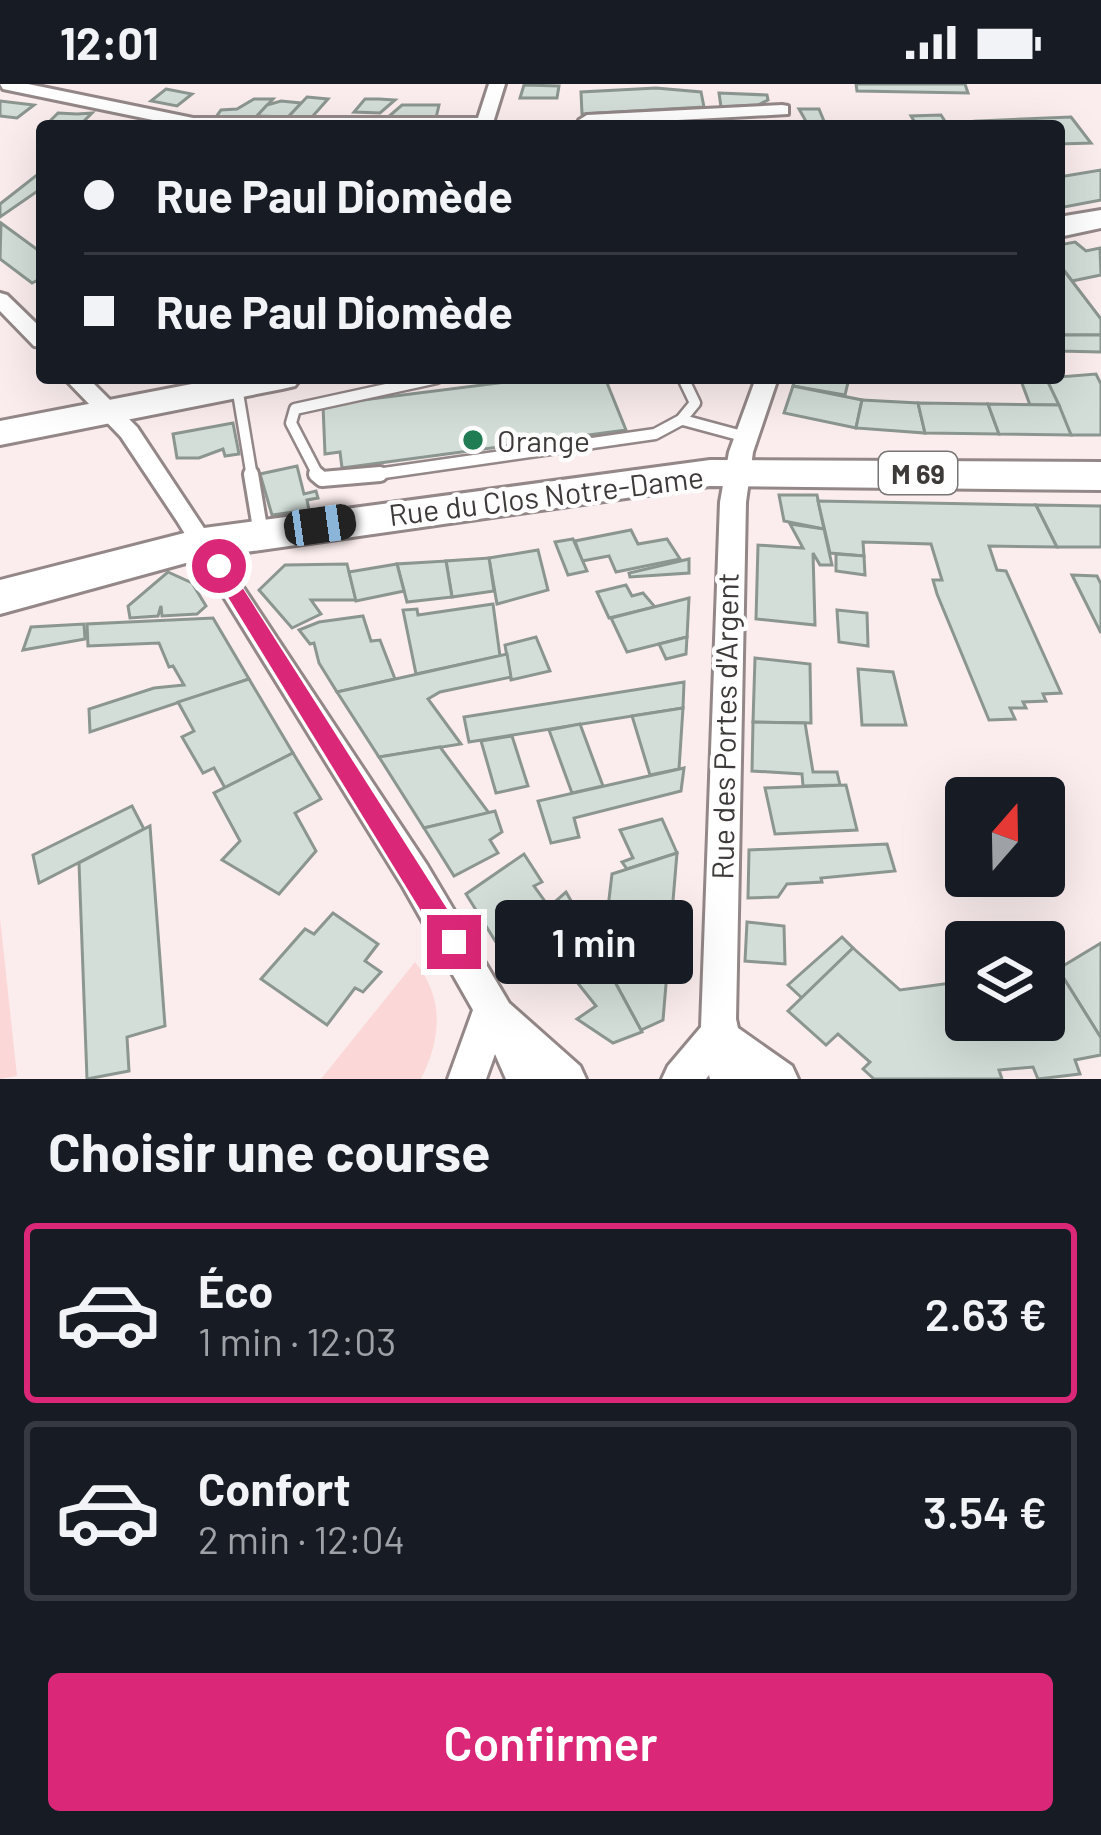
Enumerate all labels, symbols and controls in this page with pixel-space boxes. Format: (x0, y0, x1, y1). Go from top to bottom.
text: 12:01 (60, 15, 159, 69)
text: Rue Paul Diomède (156, 168, 513, 222)
text: Rue Paul Diomède (156, 284, 513, 338)
place label: Orange (497, 422, 590, 458)
marker: Orange (460, 427, 486, 453)
road number: M 69 (879, 452, 957, 494)
street label: Rue du Clos Notre-Dame (386, 458, 706, 532)
car (282, 502, 358, 548)
route start (192, 539, 246, 593)
street label: Rue des Portes d'Argent (703, 572, 745, 880)
north arrow (945, 777, 1065, 897)
map controls (945, 777, 1065, 1041)
callout: 1 min (496, 900, 694, 984)
route end (427, 915, 481, 969)
text: 1 min (551, 918, 637, 965)
button: layers (945, 921, 1065, 1041)
text: Choisir une course (48, 1118, 491, 1183)
icon: car (54, 1259, 162, 1367)
text: Éco (198, 1263, 273, 1317)
text: 2.63 € (925, 1286, 1047, 1340)
text: 1 min · 12:03 (198, 1317, 396, 1364)
icon: car (54, 1457, 162, 1565)
text: Confort (198, 1461, 351, 1515)
text: 3.54 € (923, 1484, 1047, 1538)
text: 2 min · 12:04 (198, 1515, 405, 1562)
button: Confirmer (48, 1673, 1053, 1811)

